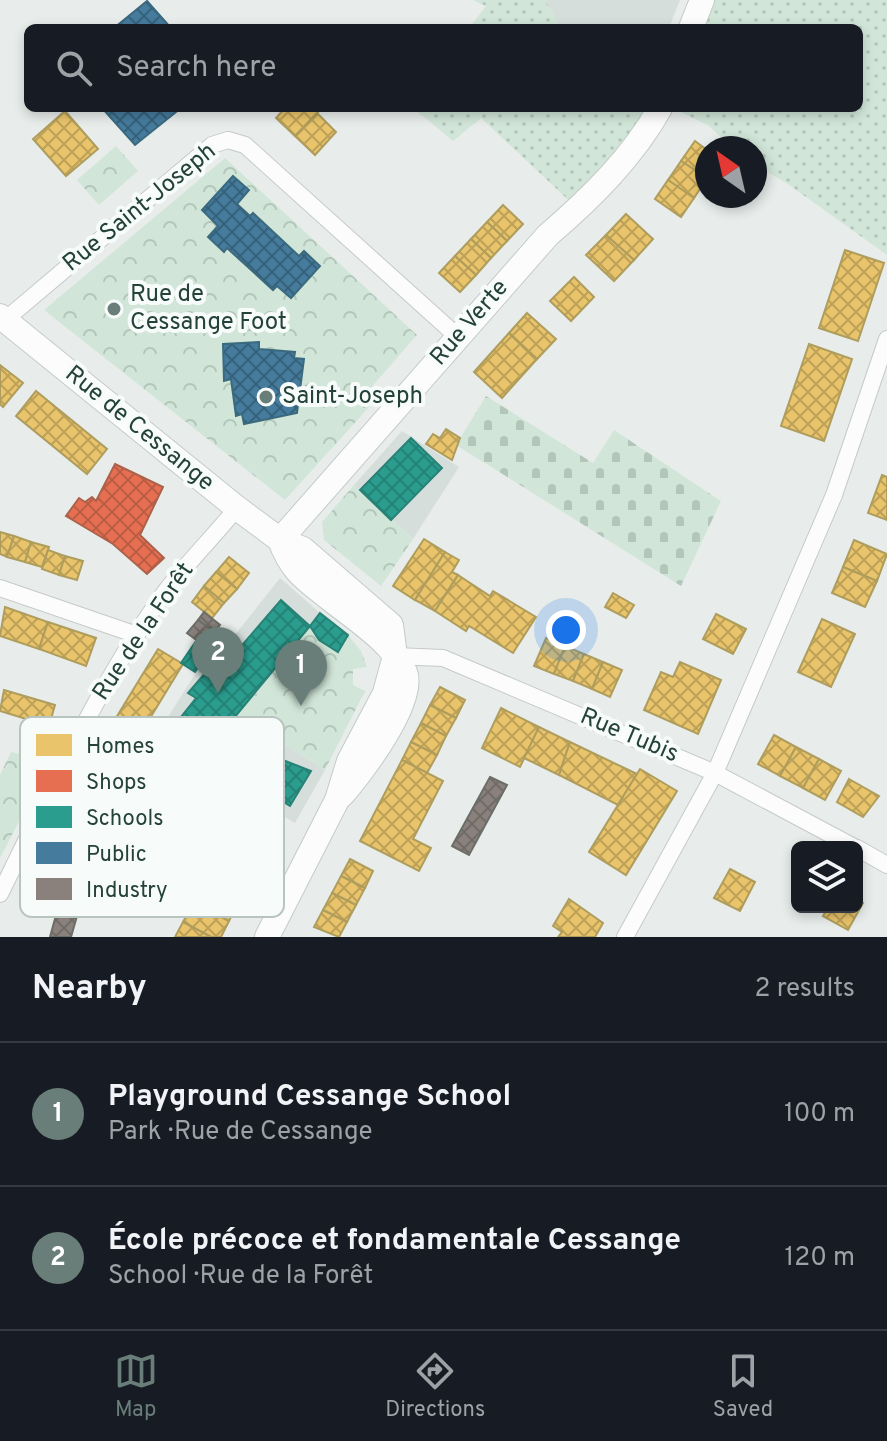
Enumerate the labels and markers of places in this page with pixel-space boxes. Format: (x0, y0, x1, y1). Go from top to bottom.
place label: Rue de Cessange Foot (130, 280, 287, 338)
marker: Rue de Cessange Foot (105, 300, 123, 318)
place label: Saint-Joseph (282, 382, 423, 412)
marker: Saint-Joseph (257, 388, 275, 406)
pin: 2 (192, 627, 244, 693)
pin: 1 (275, 640, 327, 706)

